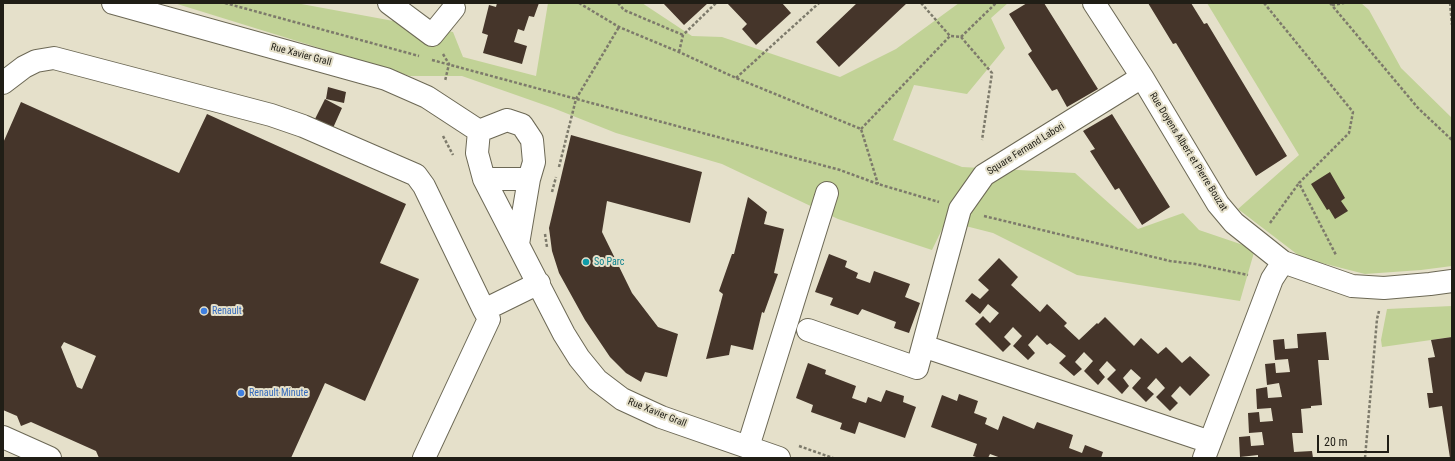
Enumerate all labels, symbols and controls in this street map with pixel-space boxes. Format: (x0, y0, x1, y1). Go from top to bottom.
street label: Rue Xavier Grall (269, 41, 333, 69)
street label: Rue Doyens Albert et Pierre Bouzat (1147, 91, 1229, 213)
street label: Square Fernand Labori (985, 120, 1067, 178)
place label: So Parc (594, 256, 624, 268)
marker: So Parc (581, 257, 591, 267)
place label: Renault (212, 305, 242, 317)
marker: Renault (199, 306, 209, 316)
place label: Renault Minute (249, 387, 308, 399)
marker: Renault Minute (236, 388, 246, 398)
street label: Rue Xavier Grall (626, 396, 688, 430)
scale bar (1319, 427, 1391, 453)
text: 20 m (1324, 435, 1348, 449)

